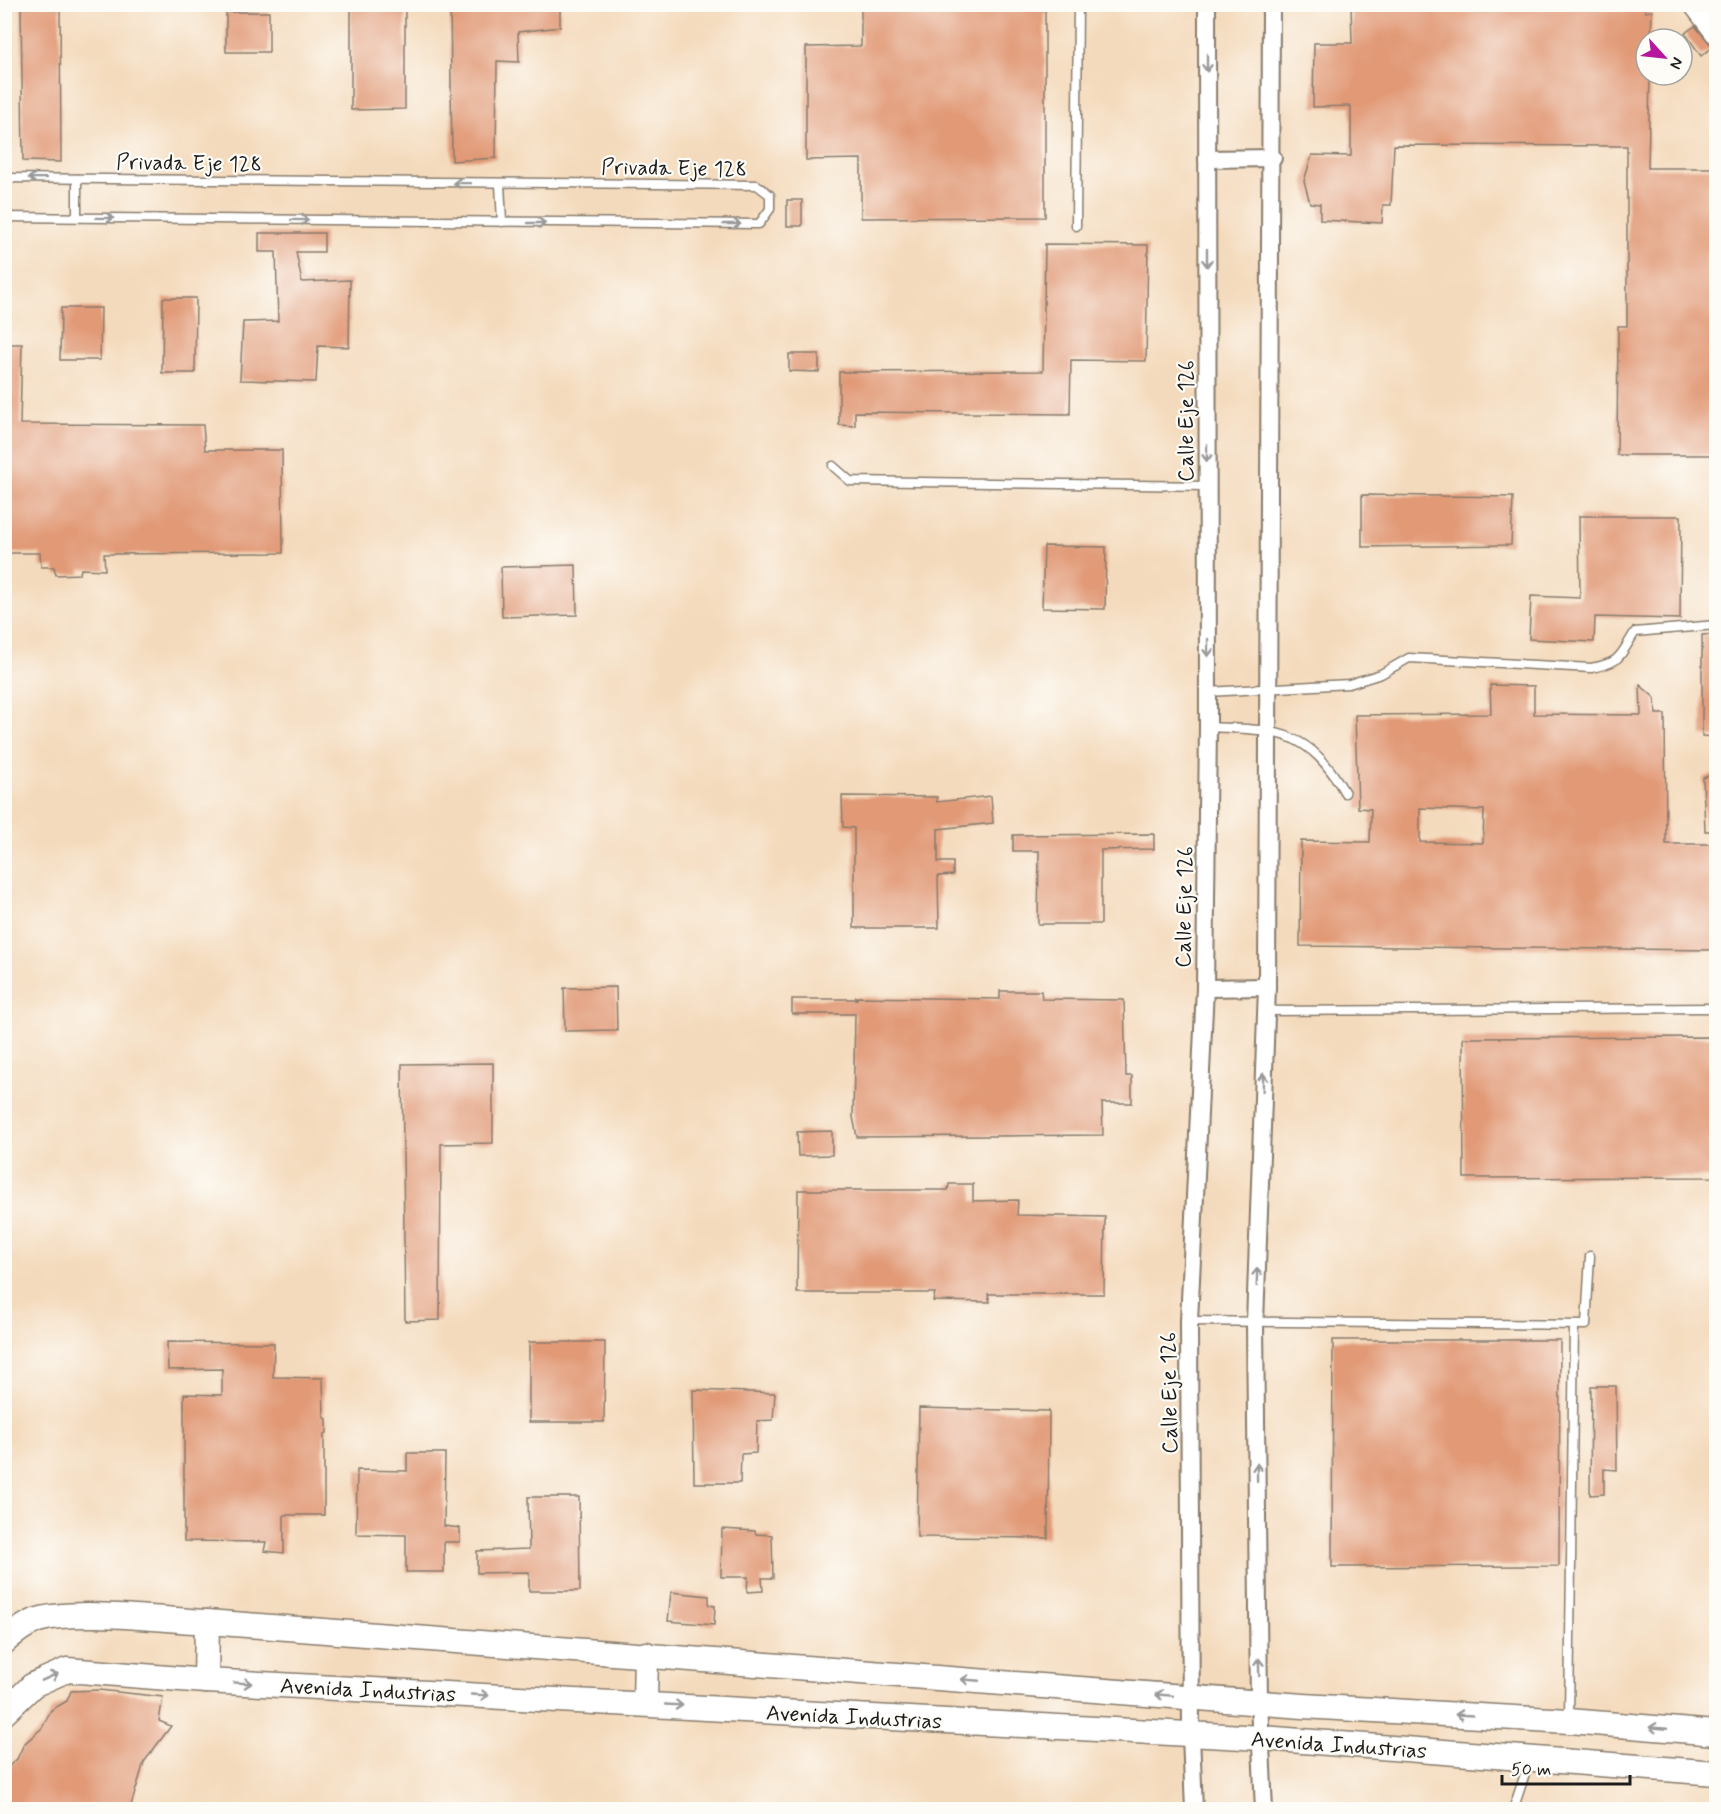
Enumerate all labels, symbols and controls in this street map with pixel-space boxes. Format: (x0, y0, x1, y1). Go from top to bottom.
north arrow (1634, 27, 1694, 87)
one-way arrow (1201, 52, 1213, 72)
text: N (1664, 54, 1688, 73)
street label: Privada Eje 128 (116, 149, 262, 179)
street label: Privada Eje 128 (601, 154, 747, 184)
one-way arrow (27, 172, 47, 184)
one-way arrow (453, 177, 473, 189)
one-way arrow (94, 212, 114, 224)
one-way arrow (289, 214, 309, 226)
one-way arrow (526, 217, 546, 228)
one-way arrow (721, 218, 741, 230)
one-way arrow (1201, 247, 1213, 267)
street label: Calle Eje 126 (1173, 360, 1201, 482)
one-way arrow (1201, 442, 1213, 462)
one-way arrow (1202, 637, 1214, 657)
street label: Calle Eje 126 (1170, 846, 1200, 968)
one-way arrow (1258, 1073, 1269, 1093)
one-way arrow (1251, 1268, 1262, 1288)
street label: Calle Eje 126 (1155, 1332, 1185, 1454)
one-way arrow (1251, 1463, 1263, 1483)
one-way arrow (1253, 1658, 1265, 1678)
one-way arrow (40, 1671, 59, 1682)
street label: Avenida Industrias (279, 1672, 457, 1710)
one-way arrow (960, 1674, 980, 1685)
one-way arrow (232, 1677, 252, 1688)
one-way arrow (1155, 1689, 1175, 1700)
one-way arrow (469, 1690, 489, 1701)
street label: Avenida Industrias (765, 1699, 943, 1737)
one-way arrow (664, 1700, 684, 1711)
one-way arrow (1454, 1710, 1474, 1721)
one-way arrow (1649, 1722, 1669, 1733)
street label: Avenida Industrias (1250, 1726, 1428, 1766)
scale bar (1502, 1748, 1630, 1786)
text: 50 m (1511, 1758, 1551, 1782)

